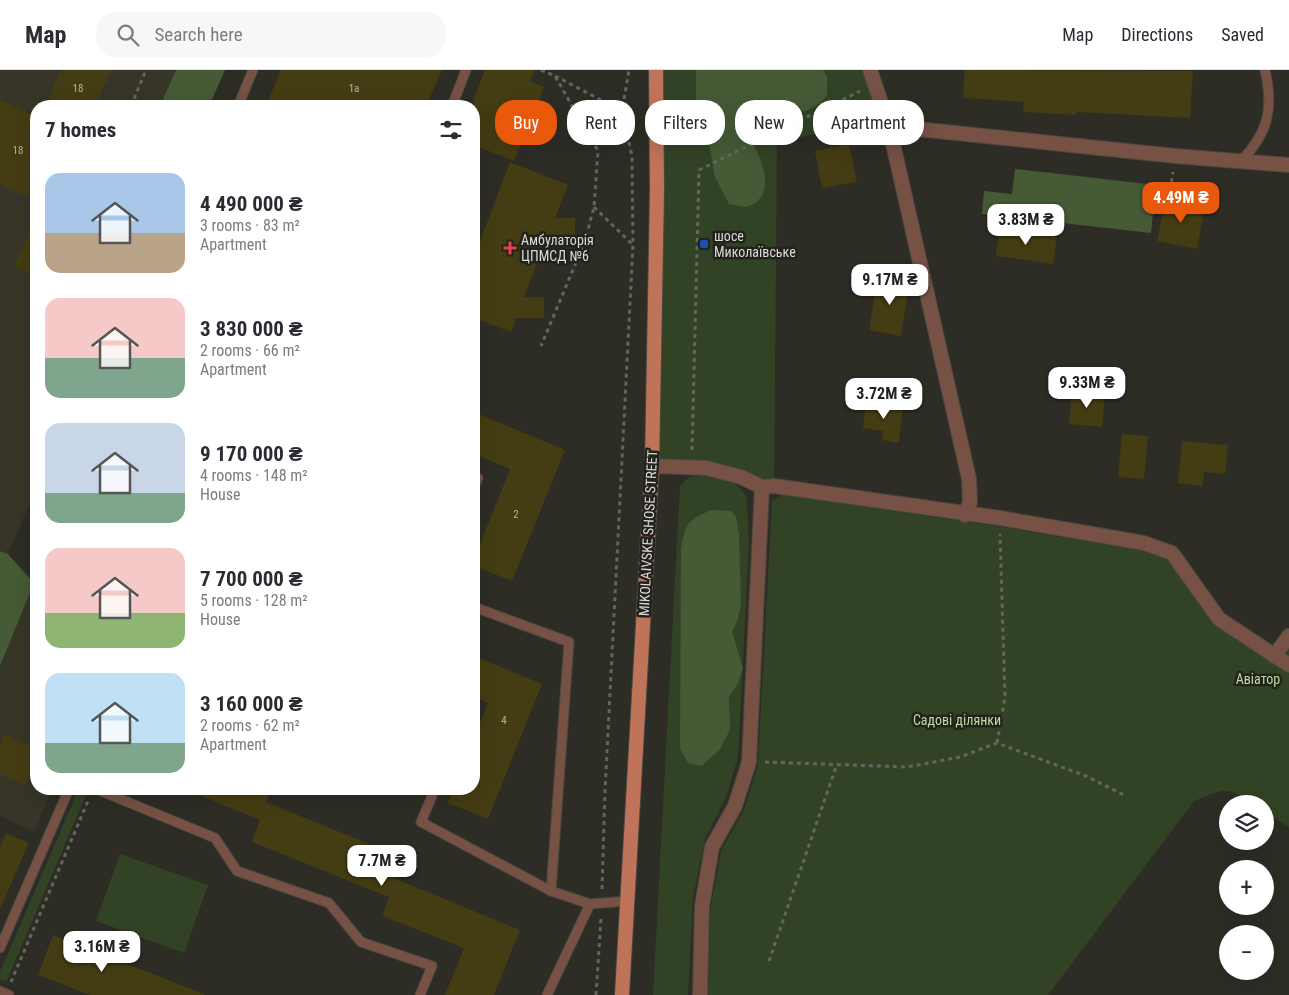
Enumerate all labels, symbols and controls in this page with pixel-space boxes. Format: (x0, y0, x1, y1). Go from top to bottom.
search box (96, 12, 446, 57)
text: Map (25, 21, 66, 49)
icon: search (114, 21, 142, 49)
text: Search here (154, 23, 243, 46)
text: Map (1062, 24, 1093, 45)
text: Directions (1121, 24, 1193, 45)
text: Saved (1221, 24, 1264, 45)
house number: 18 (73, 82, 83, 95)
house number: 1а (349, 82, 359, 95)
chip: Buy (495, 100, 557, 145)
chip: Rent (567, 100, 635, 145)
chip: Filters (645, 100, 725, 145)
chip: New (735, 100, 803, 145)
chip: Apartment (813, 100, 924, 145)
icon: filters (437, 116, 465, 144)
text: 7 homes (45, 118, 116, 142)
house number: 18 (13, 144, 23, 157)
pin: 4.49M ₴ (1135, 182, 1227, 224)
text: 4.49M ₴ (1153, 188, 1209, 207)
text: 4 490 000 ₴ (200, 192, 303, 216)
icon: home (85, 193, 145, 253)
pin: 3.83M ₴ (980, 204, 1072, 246)
text: 3.83M ₴ (998, 210, 1054, 229)
text: 3 rooms · 83 m² (200, 216, 300, 235)
place label: шосе Миколаївське (714, 228, 796, 260)
place label: Амбулаторія ЦПМСД №6 (521, 232, 594, 264)
text: Apartment (200, 235, 267, 254)
marker: шосе Миколаївське (698, 238, 710, 250)
marker: Амбулаторія ЦПМСД №6 (503, 241, 517, 255)
pin: 9.17M ₴ (844, 264, 936, 306)
text: 9.17M ₴ (862, 270, 918, 289)
text: 3 830 000 ₴ (200, 317, 303, 341)
icon: home (85, 318, 145, 378)
text: 2 rooms · 66 m² (200, 341, 300, 360)
text: Apartment (200, 360, 267, 379)
pin: 9.33M ₴ (1041, 366, 1133, 409)
text: 9.33M ₴ (1059, 373, 1115, 392)
pin: 3.72M ₴ (838, 378, 930, 420)
text: 3.72M ₴ (856, 384, 912, 403)
text: 9 170 000 ₴ (200, 442, 303, 466)
icon: home (85, 443, 145, 503)
street label: MIKOLAIVSKE SHOSE STREET (636, 450, 660, 616)
text: 4 rooms · 148 m² (200, 466, 308, 485)
text: House (200, 485, 240, 504)
house number: 2 (513, 508, 519, 521)
text: 7 700 000 ₴ (200, 567, 303, 591)
icon: home (85, 568, 145, 628)
text: 5 rooms · 128 m² (200, 591, 308, 610)
text: House (200, 610, 240, 629)
park label: Авіатор (1236, 671, 1280, 687)
text: 3 160 000 ₴ (200, 692, 303, 716)
icon: home (85, 693, 145, 753)
park label: Садові ділянки (913, 712, 1001, 728)
house number: 4 (501, 714, 507, 727)
text: 2 rooms · 62 m² (200, 716, 300, 735)
text: Apartment (200, 735, 267, 754)
map controls (1219, 795, 1274, 980)
button: layers (1219, 795, 1274, 850)
pin: 7.7M ₴ (341, 844, 423, 887)
text: 7.7M ₴ (358, 851, 406, 870)
button: + (1219, 860, 1274, 915)
button: − (1219, 925, 1274, 980)
pin: 3.16M ₴ (56, 930, 148, 973)
text: 3.16M ₴ (74, 937, 130, 956)

